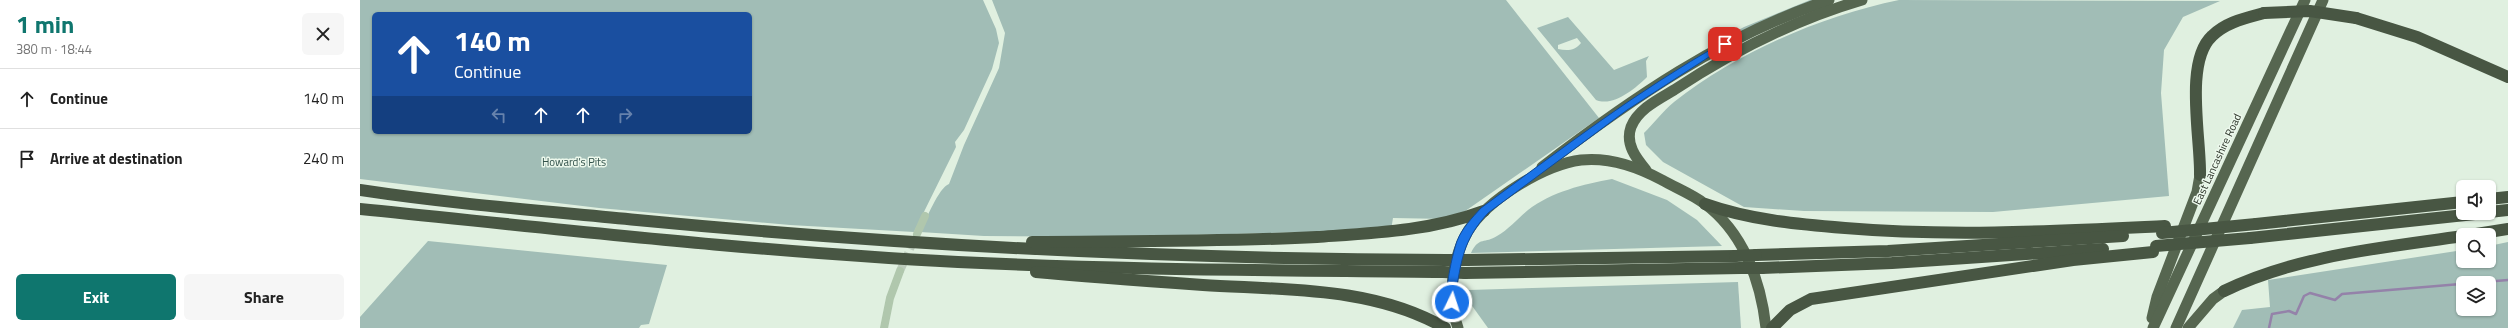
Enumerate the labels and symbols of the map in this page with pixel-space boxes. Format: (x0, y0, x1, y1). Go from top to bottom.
pin (1708, 27, 1742, 61)
street label: East Lancashire Road (2189, 111, 2245, 207)
park label: Howard's Pits (542, 154, 606, 170)
position arrow (1431, 281, 1473, 323)

